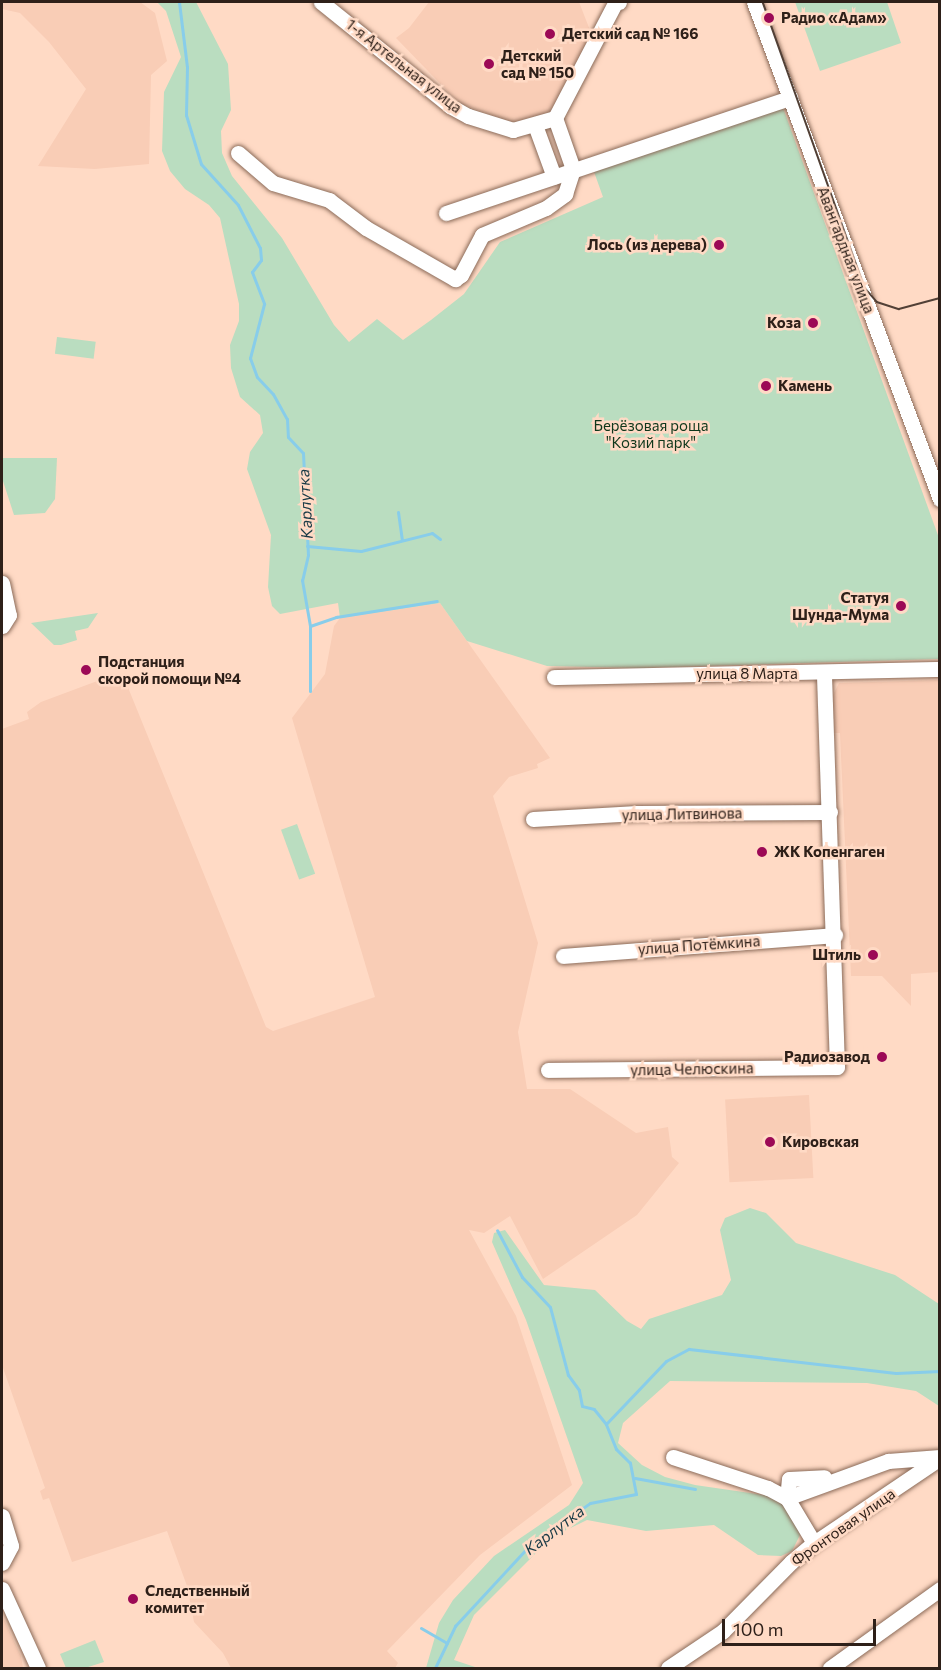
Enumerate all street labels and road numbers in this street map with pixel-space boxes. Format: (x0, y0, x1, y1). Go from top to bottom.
street label: 1-я Артельная улица (343, 15, 465, 117)
street label: Авангардная улица (813, 184, 879, 316)
street label: улица 8 Марта (696, 665, 798, 683)
street label: улица Литвинова (622, 804, 742, 824)
street label: улица Потёмкина (637, 932, 761, 958)
street label: улица Челюскина (630, 1059, 754, 1079)
street label: Фронтовая улица (788, 1484, 898, 1570)

